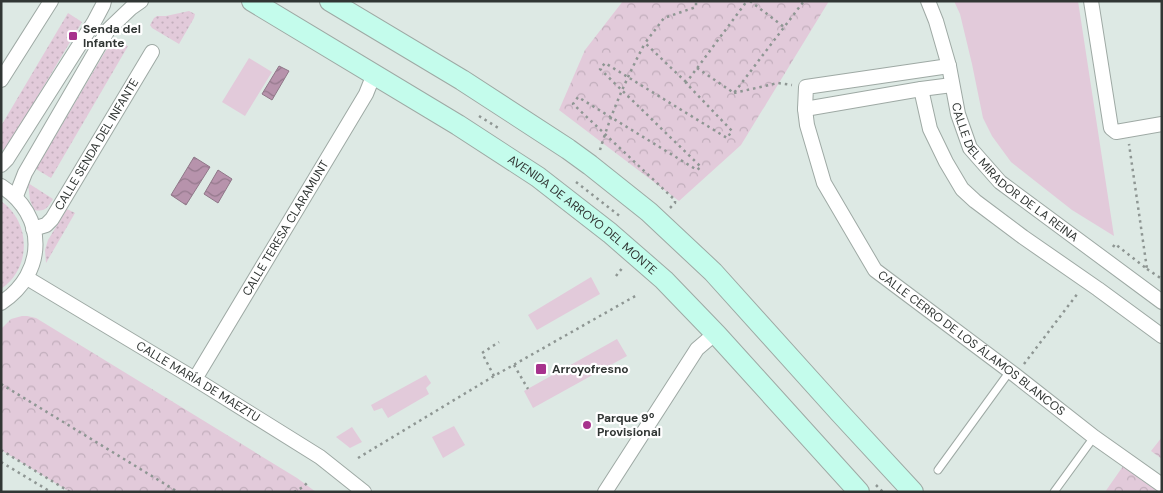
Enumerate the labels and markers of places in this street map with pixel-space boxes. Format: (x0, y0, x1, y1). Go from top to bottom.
place label: Senda del Infante (83, 21, 141, 51)
marker: Senda del Infante (67, 30, 79, 42)
place label: Arroyofresno (552, 361, 629, 377)
marker: Arroyofresno (534, 362, 548, 376)
place label: Parque 9º Provisional (597, 410, 661, 440)
marker: Parque 9º Provisional (581, 419, 593, 431)

